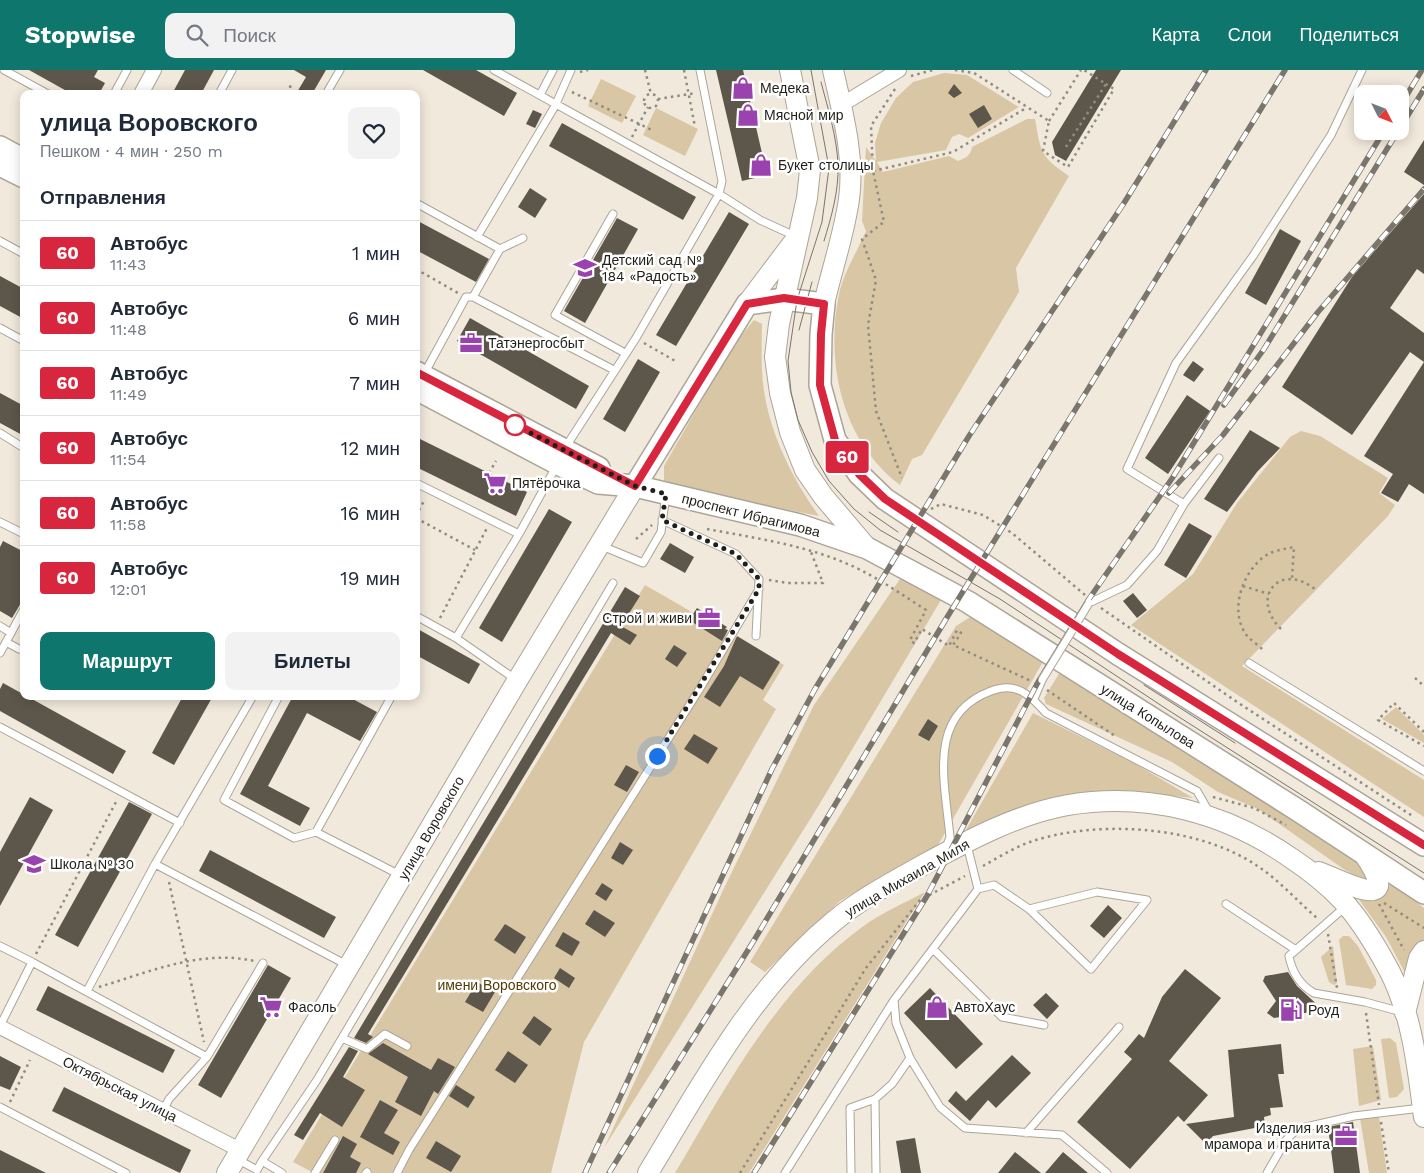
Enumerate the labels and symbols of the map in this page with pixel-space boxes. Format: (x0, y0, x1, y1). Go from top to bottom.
shop icon: Медека (730, 75, 756, 101)
place label: Медека (760, 80, 810, 96)
north arrow (1354, 85, 1409, 140)
shop icon: Мясной мир (735, 102, 761, 128)
place label: Мясной мир (764, 107, 844, 123)
shop icon: Букет столицы (748, 152, 774, 178)
place label: Букет столицы (778, 157, 873, 173)
place label: Детский сад № 184 «Радость» (602, 252, 702, 284)
school or university icon: Детский сад № 184 «Радость» (572, 255, 598, 281)
office icon: Татэнергосбыт (458, 330, 484, 356)
place label: Татэнергосбыт (488, 335, 585, 351)
unlabelled marker (504, 414, 526, 436)
line badge: 60 (824, 441, 870, 473)
supermarket icon: Пятёрочка (482, 470, 508, 496)
place label: Пятёрочка (512, 475, 581, 491)
street label: проспект Ибрагимова (680, 490, 822, 540)
office icon: Строй и живи (696, 605, 722, 631)
place label: Строй и живи (602, 610, 692, 626)
street label: улица Копылова (1098, 681, 1198, 752)
your location (645, 744, 670, 769)
street label: улица Воровского (395, 773, 467, 883)
street label: улица Михаила Миля (842, 836, 972, 920)
school or university icon: Школа № 30 (21, 851, 47, 877)
place label: Школа № 30 (50, 856, 134, 872)
park label: имени Воровского (437, 977, 557, 993)
supermarket icon: Фасоль (258, 994, 284, 1020)
shop icon: АвтоХаус (924, 994, 950, 1020)
fuel station icon: Роуд (1278, 997, 1304, 1023)
place label: Фасоль (288, 999, 337, 1015)
place label: АвтоХаус (954, 999, 1015, 1015)
place label: Роуд (1308, 1002, 1339, 1018)
street label: Октябрьская улица (60, 1053, 180, 1125)
place label: Изделия из мрамора и гранита (1204, 1120, 1330, 1152)
office icon: Изделия из мрамора и гранита (1333, 1123, 1359, 1149)

